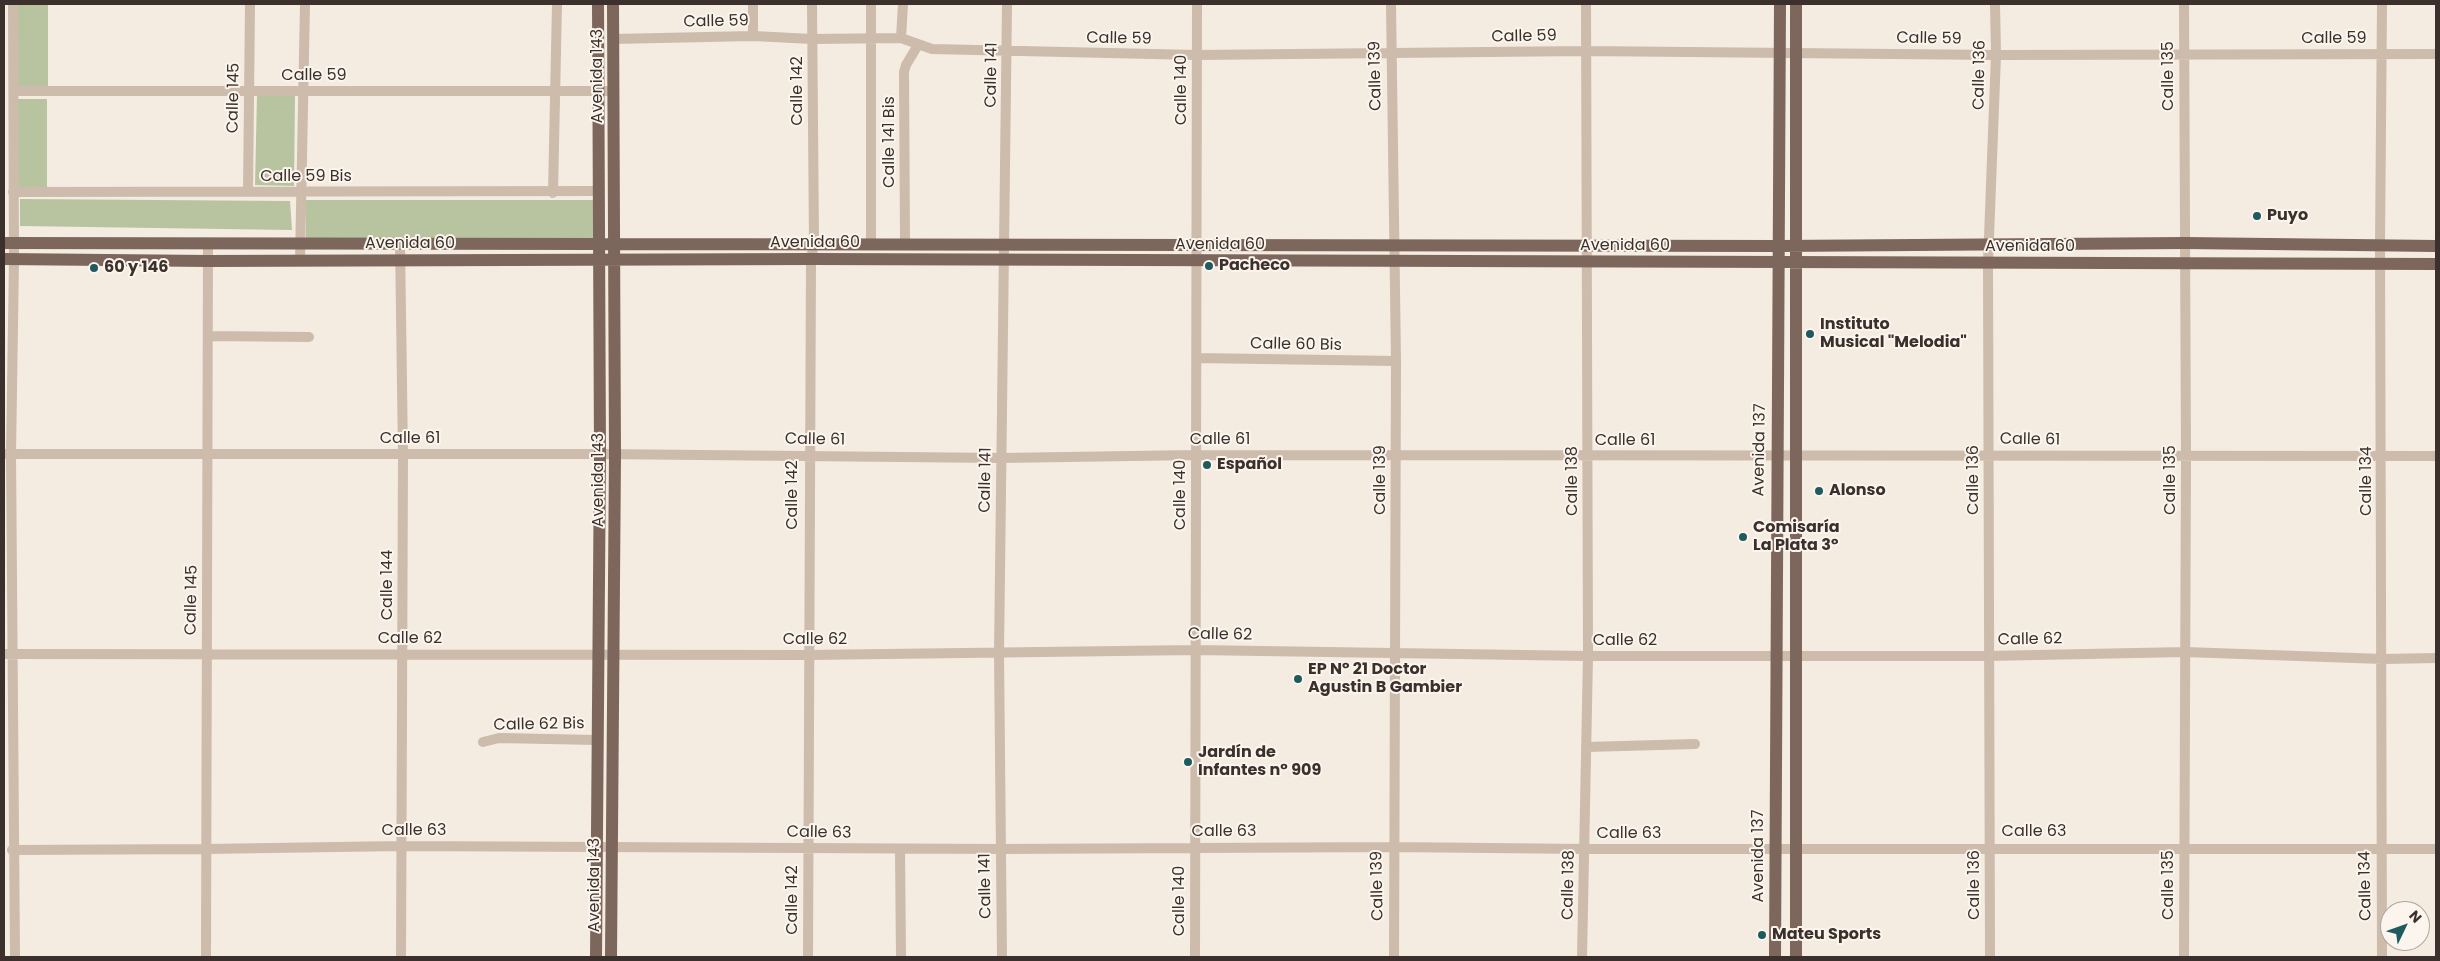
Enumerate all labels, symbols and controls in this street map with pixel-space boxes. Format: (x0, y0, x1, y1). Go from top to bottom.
street label: Calle 59 (683, 12, 749, 32)
street label: Calle 59 (1491, 27, 1557, 47)
street label: Avenida 143 (588, 29, 608, 123)
street label: Calle 59 (1086, 29, 1152, 49)
street label: Calle 59 (1896, 29, 1962, 49)
street label: Calle 59 (2301, 29, 2367, 49)
street label: Calle 136 (1970, 40, 1990, 110)
street label: Calle 139 (1366, 41, 1386, 111)
street label: Calle 135 (2159, 41, 2179, 111)
street label: Calle 141 (982, 42, 1002, 108)
street label: Calle 140 (1172, 55, 1192, 125)
street label: Calle 142 (788, 56, 808, 126)
street label: Calle 145 (224, 63, 244, 133)
street label: Calle 59 (281, 66, 347, 86)
street label: Calle 141 Bis (880, 96, 900, 188)
street label: Calle 59 Bis (260, 167, 352, 187)
place label: Puyo (2267, 206, 2308, 226)
marker: Puyo (2251, 210, 2263, 222)
street label: Avenida 60 (770, 233, 860, 253)
street label: Avenida 60 (365, 234, 455, 254)
street label: Avenida 60 (1175, 235, 1265, 255)
street label: Avenida 60 (1580, 236, 1670, 256)
street label: Avenida 60 (1985, 237, 2075, 257)
place label: Pacheco (1219, 256, 1290, 276)
place label: 60 y 146 (104, 258, 169, 278)
marker: Pacheco (1203, 260, 1215, 272)
marker: 60 y 146 (88, 262, 100, 274)
place label: Instituto Musical "Melodia" (1820, 315, 1967, 353)
marker: Instituto Musical "Melodia" (1804, 328, 1816, 340)
street label: Calle 60 Bis (1250, 335, 1342, 355)
street label: Avenida 137 (1750, 403, 1770, 497)
street label: Calle 61 (380, 429, 440, 449)
street label: Calle 61 (785, 430, 845, 450)
street label: Calle 61 (1190, 430, 1250, 450)
street label: Calle 61 (2000, 430, 2060, 450)
street label: Calle 61 (1595, 431, 1655, 451)
street label: Avenida 143 (589, 433, 609, 527)
street label: Calle 139 (1371, 445, 1391, 515)
street label: Calle 136 (1964, 445, 1984, 515)
street label: Calle 135 (2161, 445, 2181, 515)
street label: Calle 138 (1563, 446, 1583, 516)
street label: Calle 134 (2357, 446, 2377, 516)
street label: Calle 141 (976, 447, 996, 513)
place label: Español (1217, 455, 1282, 475)
marker: Español (1201, 459, 1213, 471)
street label: Calle 142 (783, 460, 803, 530)
street label: Calle 140 (1171, 460, 1191, 530)
place label: Alonso (1829, 481, 1886, 501)
marker: Alonso (1813, 485, 1825, 497)
place label: Comisaría La Plata 3° (1753, 518, 1840, 556)
marker: Comisaría La Plata 3° (1737, 531, 1749, 543)
street label: Calle 144 (378, 550, 398, 620)
street label: Calle 145 (182, 565, 202, 635)
street label: Calle 62 (1188, 625, 1252, 645)
street label: Calle 62 (378, 629, 442, 649)
street label: Calle 62 (783, 630, 847, 650)
street label: Calle 62 (1998, 630, 2062, 650)
street label: Calle 62 (1593, 631, 1657, 651)
place label: EP N° 21 Doctor Agustin B Gambier (1308, 660, 1462, 698)
marker: EP N° 21 Doctor Agustin B Gambier (1292, 673, 1304, 685)
street label: Calle 62 Bis (493, 715, 585, 735)
place label: Jardín de Infantes n° 909 (1198, 743, 1321, 781)
marker: Jardín de Infantes n° 909 (1182, 756, 1194, 768)
street label: Avenida 137 (1749, 809, 1769, 903)
street label: Calle 63 (382, 821, 446, 841)
street label: Calle 63 (1192, 822, 1256, 842)
street label: Calle 63 (2002, 822, 2066, 842)
street label: Calle 63 (786, 823, 852, 843)
street label: Calle 63 (1597, 824, 1661, 844)
street label: Avenida 143 (585, 838, 605, 932)
street label: Calle 138 (1559, 850, 1579, 920)
street label: Calle 136 (1965, 850, 1985, 920)
street label: Calle 135 (2159, 850, 2179, 920)
street label: Calle 139 (1368, 851, 1388, 921)
street label: Calle 134 (2356, 851, 2376, 921)
street label: Calle 141 (976, 853, 996, 919)
street label: Calle 142 (783, 865, 803, 935)
street label: Calle 140 (1170, 866, 1190, 936)
north arrow (2380, 901, 2430, 951)
text: N (2404, 906, 2426, 927)
place label: Mateu Sports (1772, 925, 1881, 945)
marker: Mateu Sports (1756, 929, 1768, 941)

